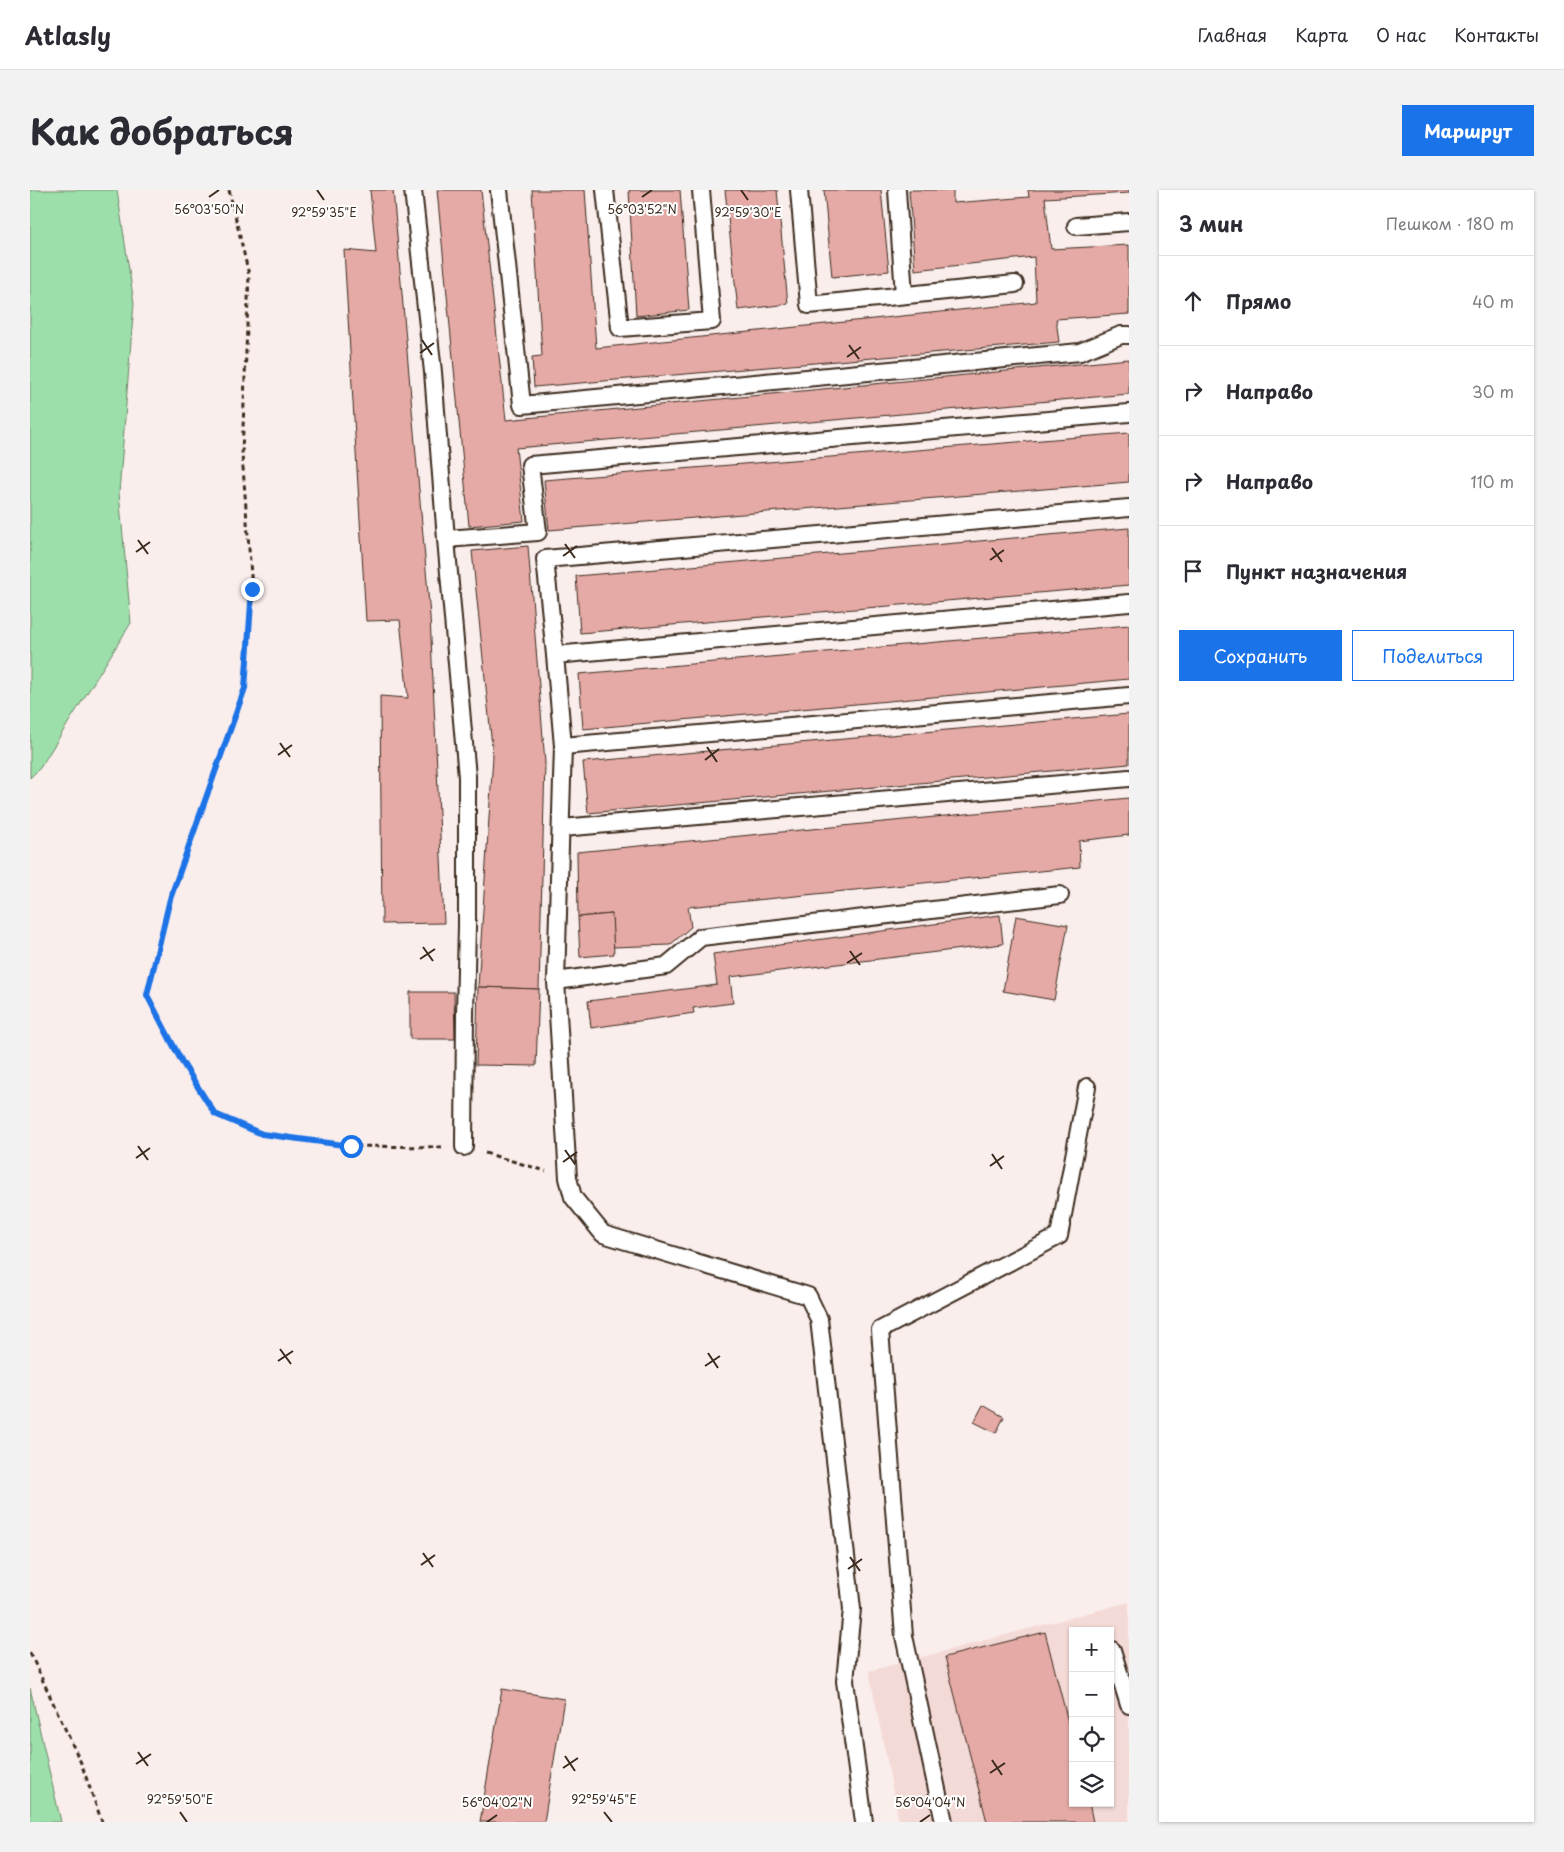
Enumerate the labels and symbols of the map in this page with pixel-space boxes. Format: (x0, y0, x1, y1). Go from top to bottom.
text: 56°03'50"N (174, 200, 244, 218)
text: 56°03'52"N (607, 200, 677, 218)
text: 92°59'35"E (291, 203, 357, 221)
text: 92°59'30"E (715, 203, 781, 221)
route end (241, 578, 264, 601)
route start (340, 1135, 363, 1158)
text: 92°59'50"E (147, 1790, 213, 1808)
text: 92°59'45"E (571, 1790, 637, 1808)
text: 56°04'02"N (462, 1793, 532, 1811)
text: 56°04'04"N (895, 1793, 965, 1811)

